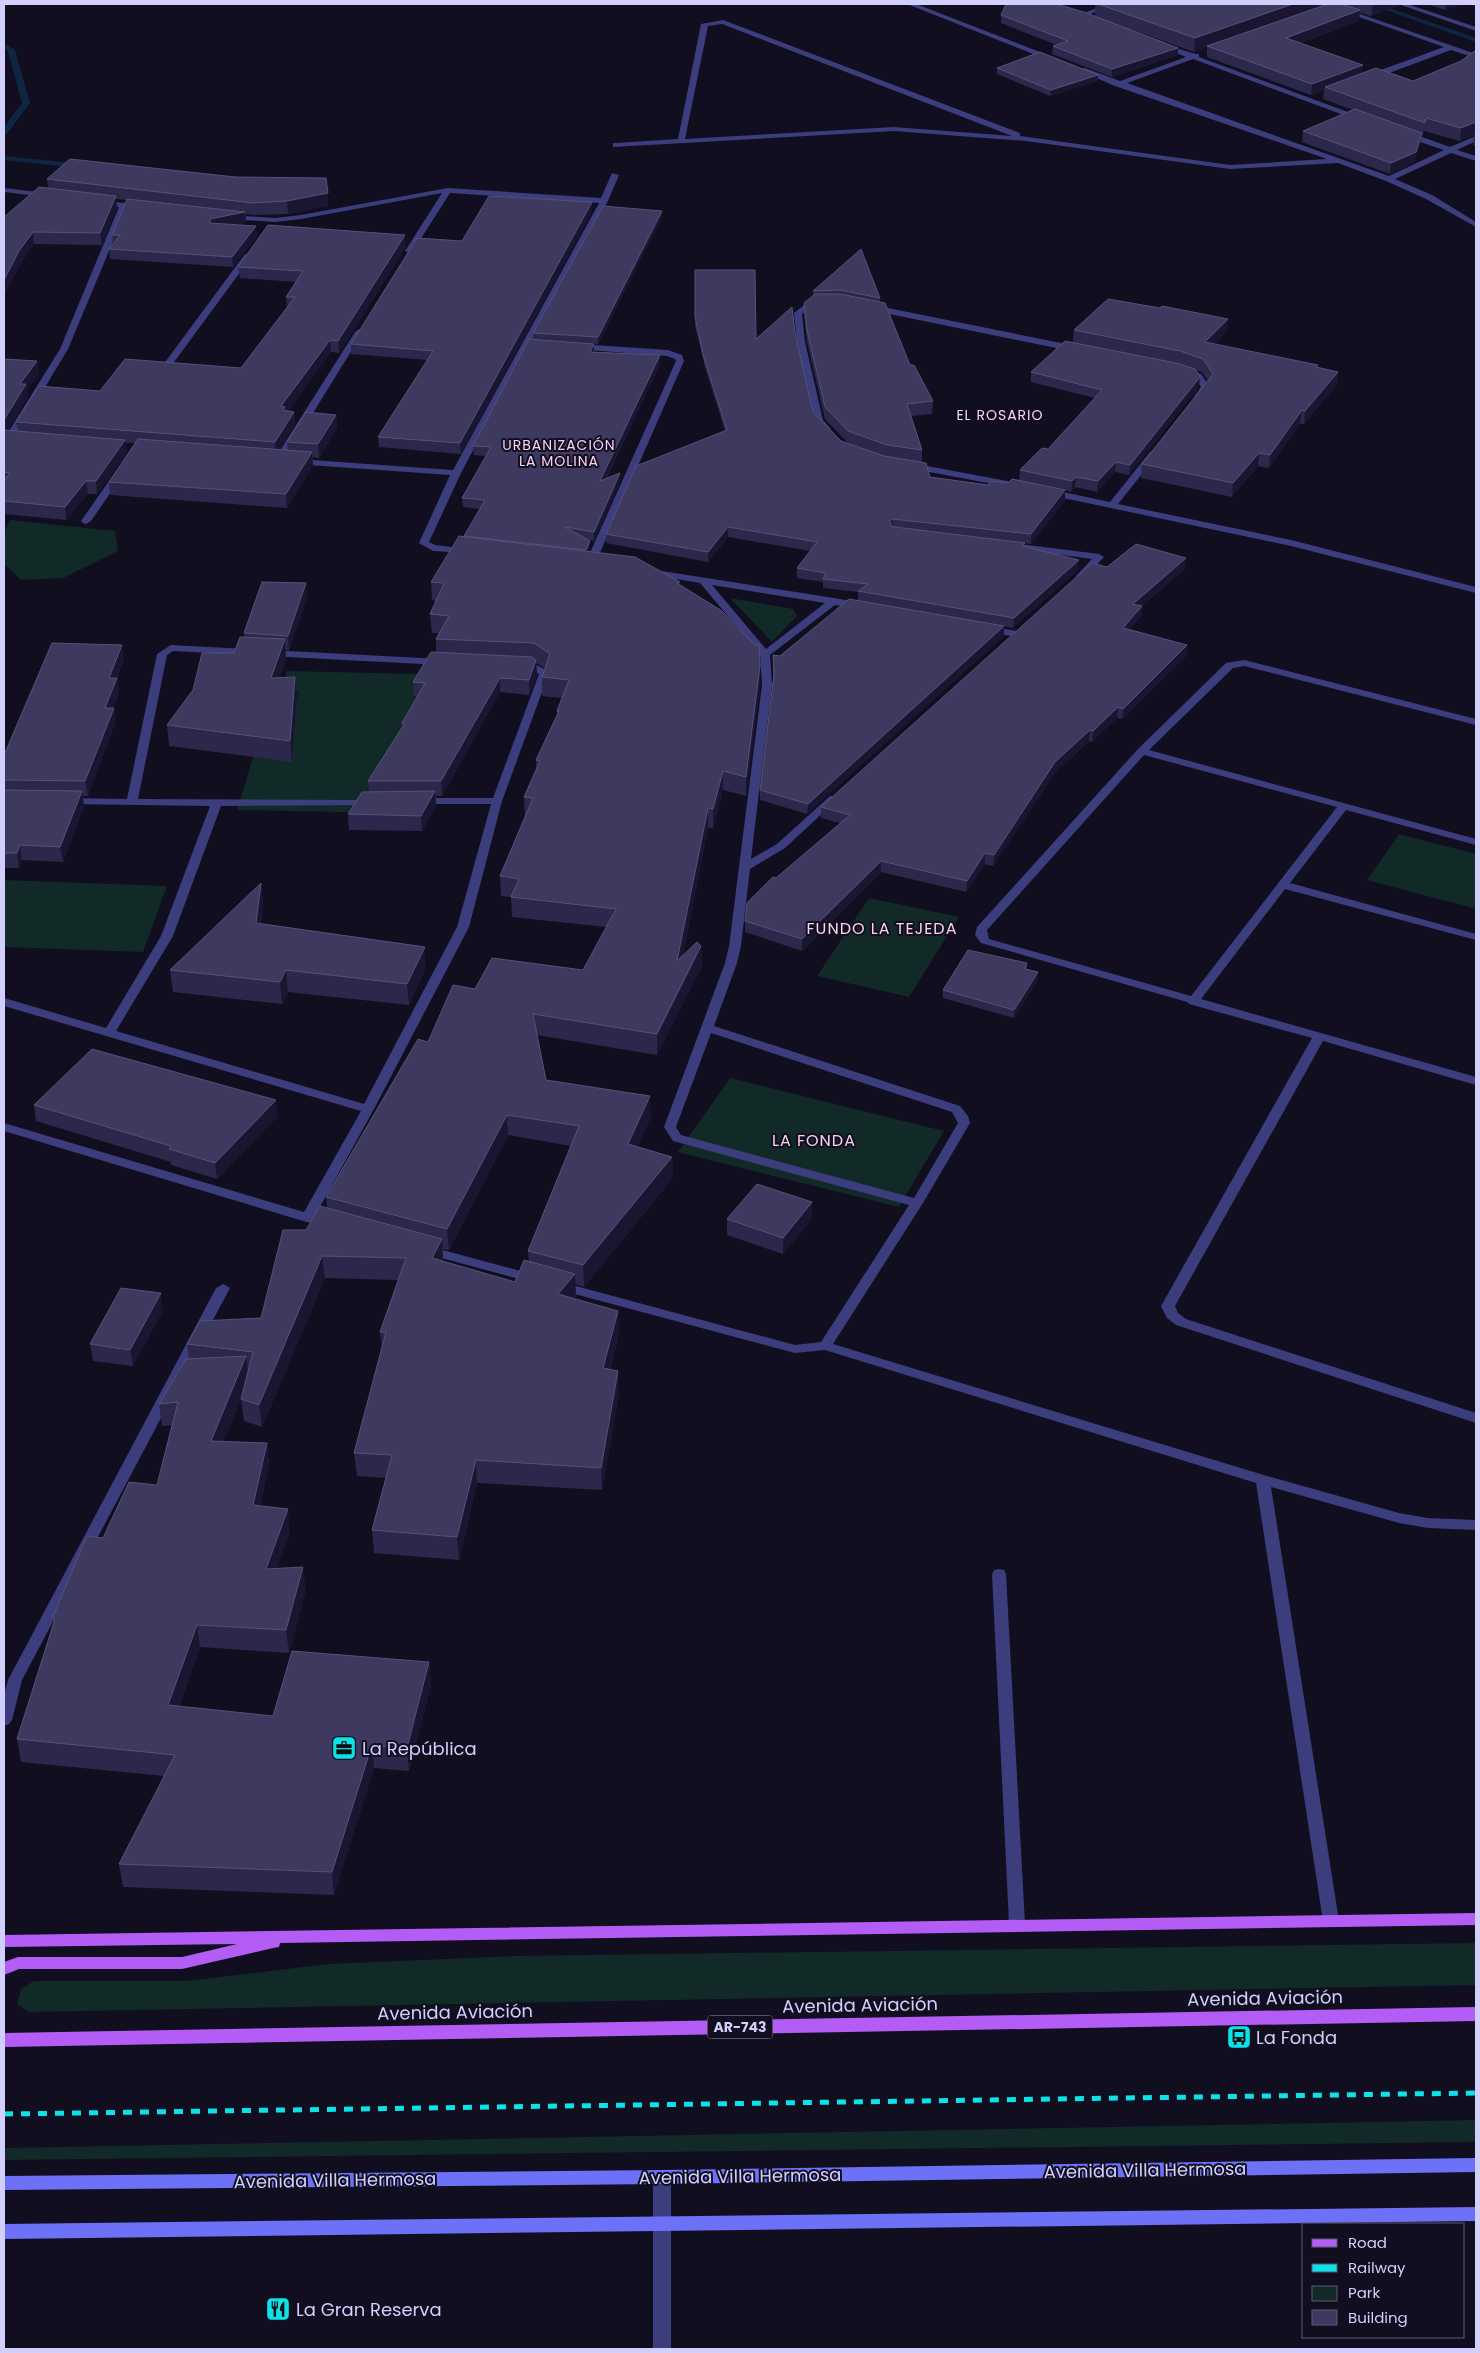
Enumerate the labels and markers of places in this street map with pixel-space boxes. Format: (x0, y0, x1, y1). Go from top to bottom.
office icon: La República (331, 1735, 357, 1761)
place label: La República (362, 1736, 477, 1761)
bus stop icon: La Fonda (1226, 2024, 1252, 2050)
place label: La Fonda (1256, 2025, 1337, 2050)
restaurant icon: La Gran Reserva (265, 2296, 291, 2322)
place label: La Gran Reserva (296, 2297, 442, 2322)

